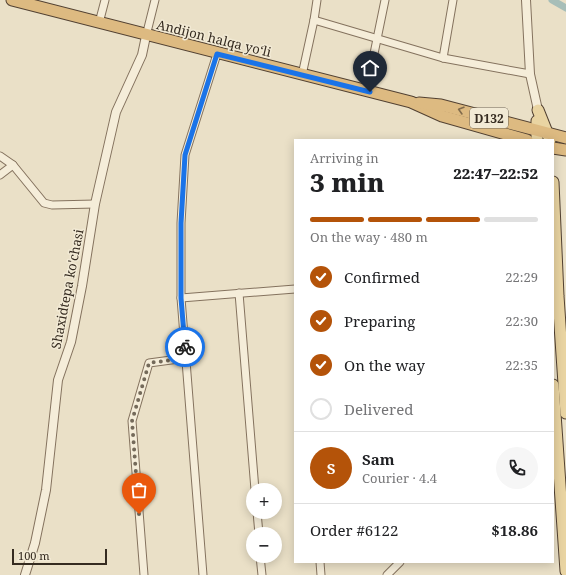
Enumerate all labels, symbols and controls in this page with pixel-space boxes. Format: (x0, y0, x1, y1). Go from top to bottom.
street label: Andijon halqa yo‘li (155, 15, 273, 61)
pin (353, 51, 387, 92)
icon: home (359, 57, 381, 79)
one-way arrow (457, 106, 464, 115)
road number: D132 (470, 108, 508, 128)
text: Arriving in (310, 149, 379, 167)
text: 22:47–22:52 (453, 163, 538, 183)
text: 3 min (310, 164, 385, 200)
street label: Shaxidtepa ko'chasi (47, 227, 87, 351)
text: On the way · 480 m (310, 228, 428, 246)
icon: check (310, 266, 332, 288)
text: Confirmed (344, 267, 420, 287)
text: 22:29 (505, 268, 538, 286)
icon: check (310, 310, 332, 332)
text: Preparing (344, 311, 415, 331)
text: 22:30 (505, 312, 538, 330)
courier (165, 327, 205, 367)
icon: bike (174, 336, 196, 358)
icon: check (310, 354, 332, 376)
text: On the way (344, 355, 425, 375)
text: 22:35 (505, 356, 538, 374)
text: Delivered (344, 399, 413, 419)
button: phone (496, 447, 538, 489)
text: Sam (362, 449, 394, 469)
text: S (327, 458, 335, 478)
text: Courier · 4.4 (362, 469, 437, 487)
pin (122, 473, 156, 514)
icon: bag (128, 479, 150, 501)
map controls (246, 483, 282, 563)
button: + (246, 483, 282, 519)
text: Order #6122 (310, 520, 398, 540)
text: $18.86 (491, 520, 538, 540)
button: − (246, 527, 282, 563)
scale bar (12, 547, 107, 566)
text: 100 m (18, 548, 50, 563)

